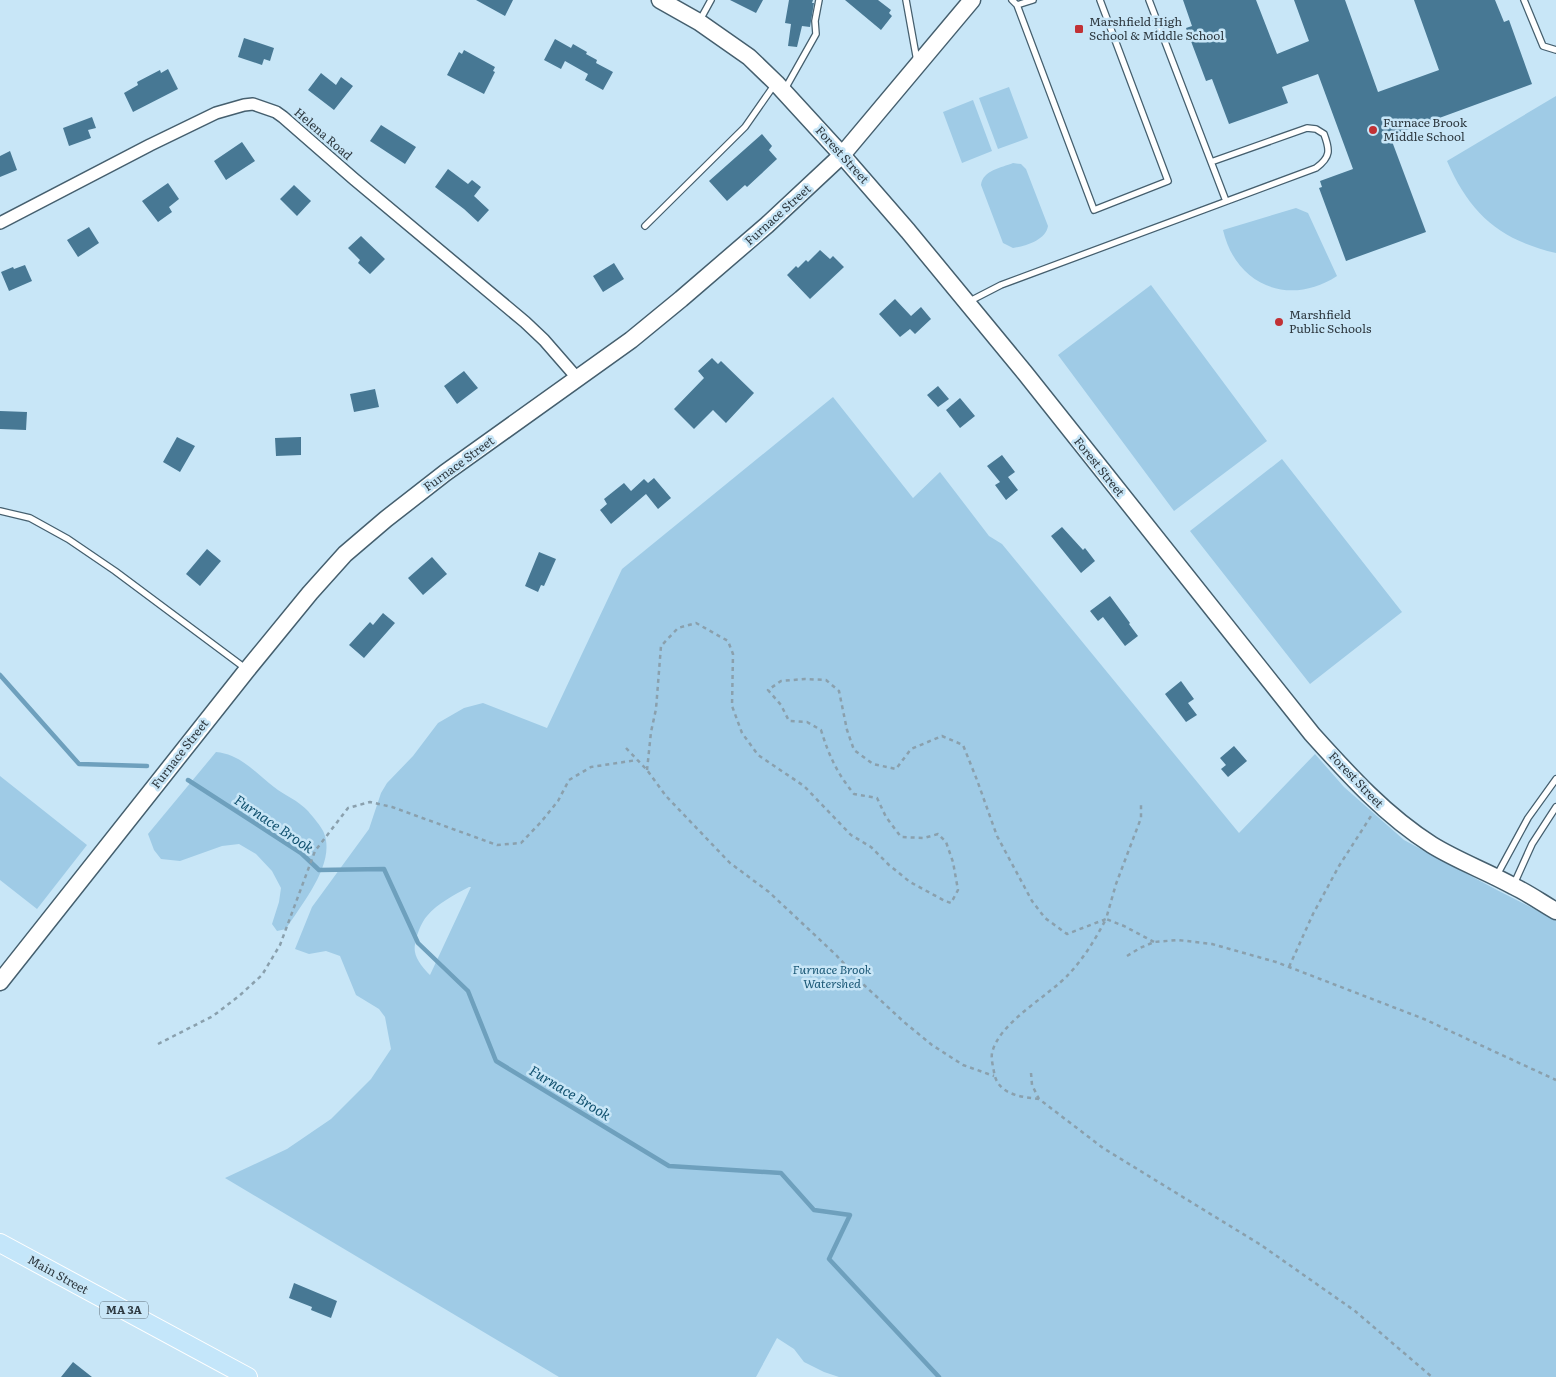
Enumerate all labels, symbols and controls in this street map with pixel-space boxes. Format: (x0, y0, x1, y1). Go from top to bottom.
place label: Marshfield High School & Middle School (1089, 12, 1224, 44)
marker: Marshfield High School & Middle School (1073, 23, 1085, 35)
street label: Helena Road (291, 103, 357, 164)
place label: Furnace Brook Middle School (1383, 113, 1468, 145)
street label: Forest Street (812, 121, 874, 187)
marker: Furnace Brook Middle School (1367, 124, 1379, 136)
street label: Furnace Street (740, 179, 815, 249)
place label: Marshfield Public Schools (1289, 305, 1372, 337)
marker: Marshfield Public Schools (1273, 316, 1285, 328)
street label: Furnace Street (419, 431, 498, 495)
street label: Forest Street (1070, 433, 1130, 500)
street label: Furnace Street (146, 715, 212, 792)
street label: Forest Street (1325, 747, 1388, 812)
water label: Furnace Brook (231, 789, 319, 857)
park label: Furnace Brook Watershed (793, 960, 872, 992)
water label: Furnace Brook (526, 1060, 615, 1125)
street label: Main Street (25, 1250, 92, 1298)
road number: MA 3A (100, 1302, 148, 1318)

